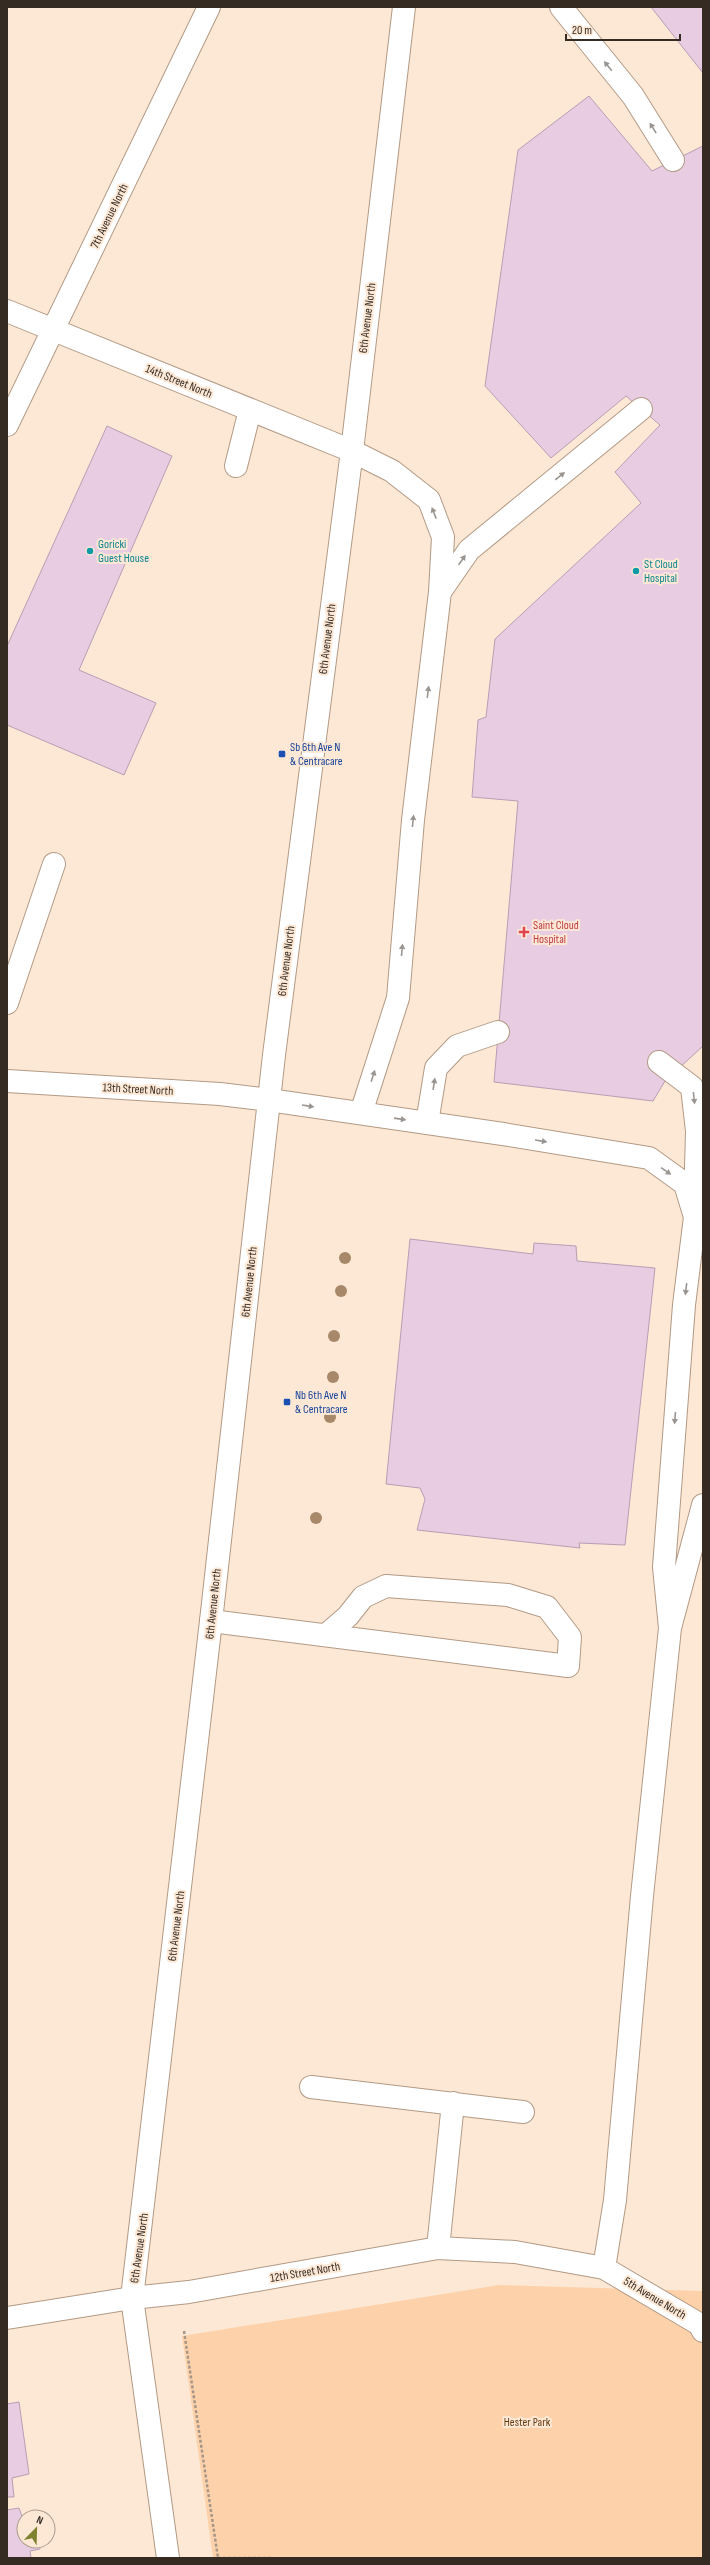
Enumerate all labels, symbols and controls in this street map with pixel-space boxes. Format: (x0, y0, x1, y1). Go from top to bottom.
scale bar (566, 16, 680, 42)
text: 20 m (572, 23, 592, 38)
one-way arrow (604, 61, 613, 72)
one-way arrow (649, 123, 657, 134)
street label: 7th Avenue North (87, 181, 132, 251)
street label: 6th Avenue North (356, 282, 379, 354)
street label: 14th Street North (143, 361, 214, 402)
one-way arrow (555, 471, 566, 480)
one-way arrow (431, 506, 437, 518)
place label: Goricki Guest House (98, 537, 149, 566)
marker: Goricki Guest House (85, 546, 95, 556)
one-way arrow (458, 555, 466, 565)
place label: St Cloud Hospital (644, 557, 678, 586)
marker: St Cloud Hospital (631, 566, 641, 576)
street label: 6th Avenue North (316, 603, 339, 675)
one-way arrow (425, 686, 431, 698)
place label: Sb 6th Ave N & Centracare (290, 740, 343, 769)
marker: Sb 6th Ave N & Centracare (277, 749, 287, 759)
one-way arrow (410, 815, 416, 827)
place label: Saint Cloud Hospital (533, 918, 579, 947)
street label: 6th Avenue North (275, 925, 298, 997)
marker: Saint Cloud Hospital (518, 926, 530, 938)
one-way arrow (399, 944, 406, 956)
one-way arrow (370, 1070, 376, 1082)
one-way arrow (431, 1078, 437, 1090)
street label: 13th Street North (102, 1080, 174, 1099)
one-way arrow (690, 1092, 697, 1104)
one-way arrow (302, 1103, 314, 1109)
one-way arrow (394, 1116, 406, 1122)
one-way arrow (535, 1138, 547, 1144)
one-way arrow (661, 1167, 671, 1175)
street label: 6th Avenue North (238, 1246, 261, 1318)
one-way arrow (683, 1283, 689, 1295)
place label: Nb 6th Ave N & Centracare (295, 1388, 348, 1417)
marker: Nb 6th Ave N & Centracare (282, 1397, 292, 1407)
one-way arrow (672, 1412, 679, 1424)
street label: 6th Avenue North (202, 1568, 225, 1640)
street label: 6th Avenue North (165, 1890, 188, 1962)
street label: 6th Avenue North (127, 2212, 152, 2284)
street label: 12th Street North (269, 2259, 341, 2286)
street label: 5th Avenue North (621, 2274, 689, 2323)
park label: Hester Park (504, 2415, 551, 2430)
north arrow (16, 2509, 56, 2549)
text: N (34, 2513, 45, 2527)

